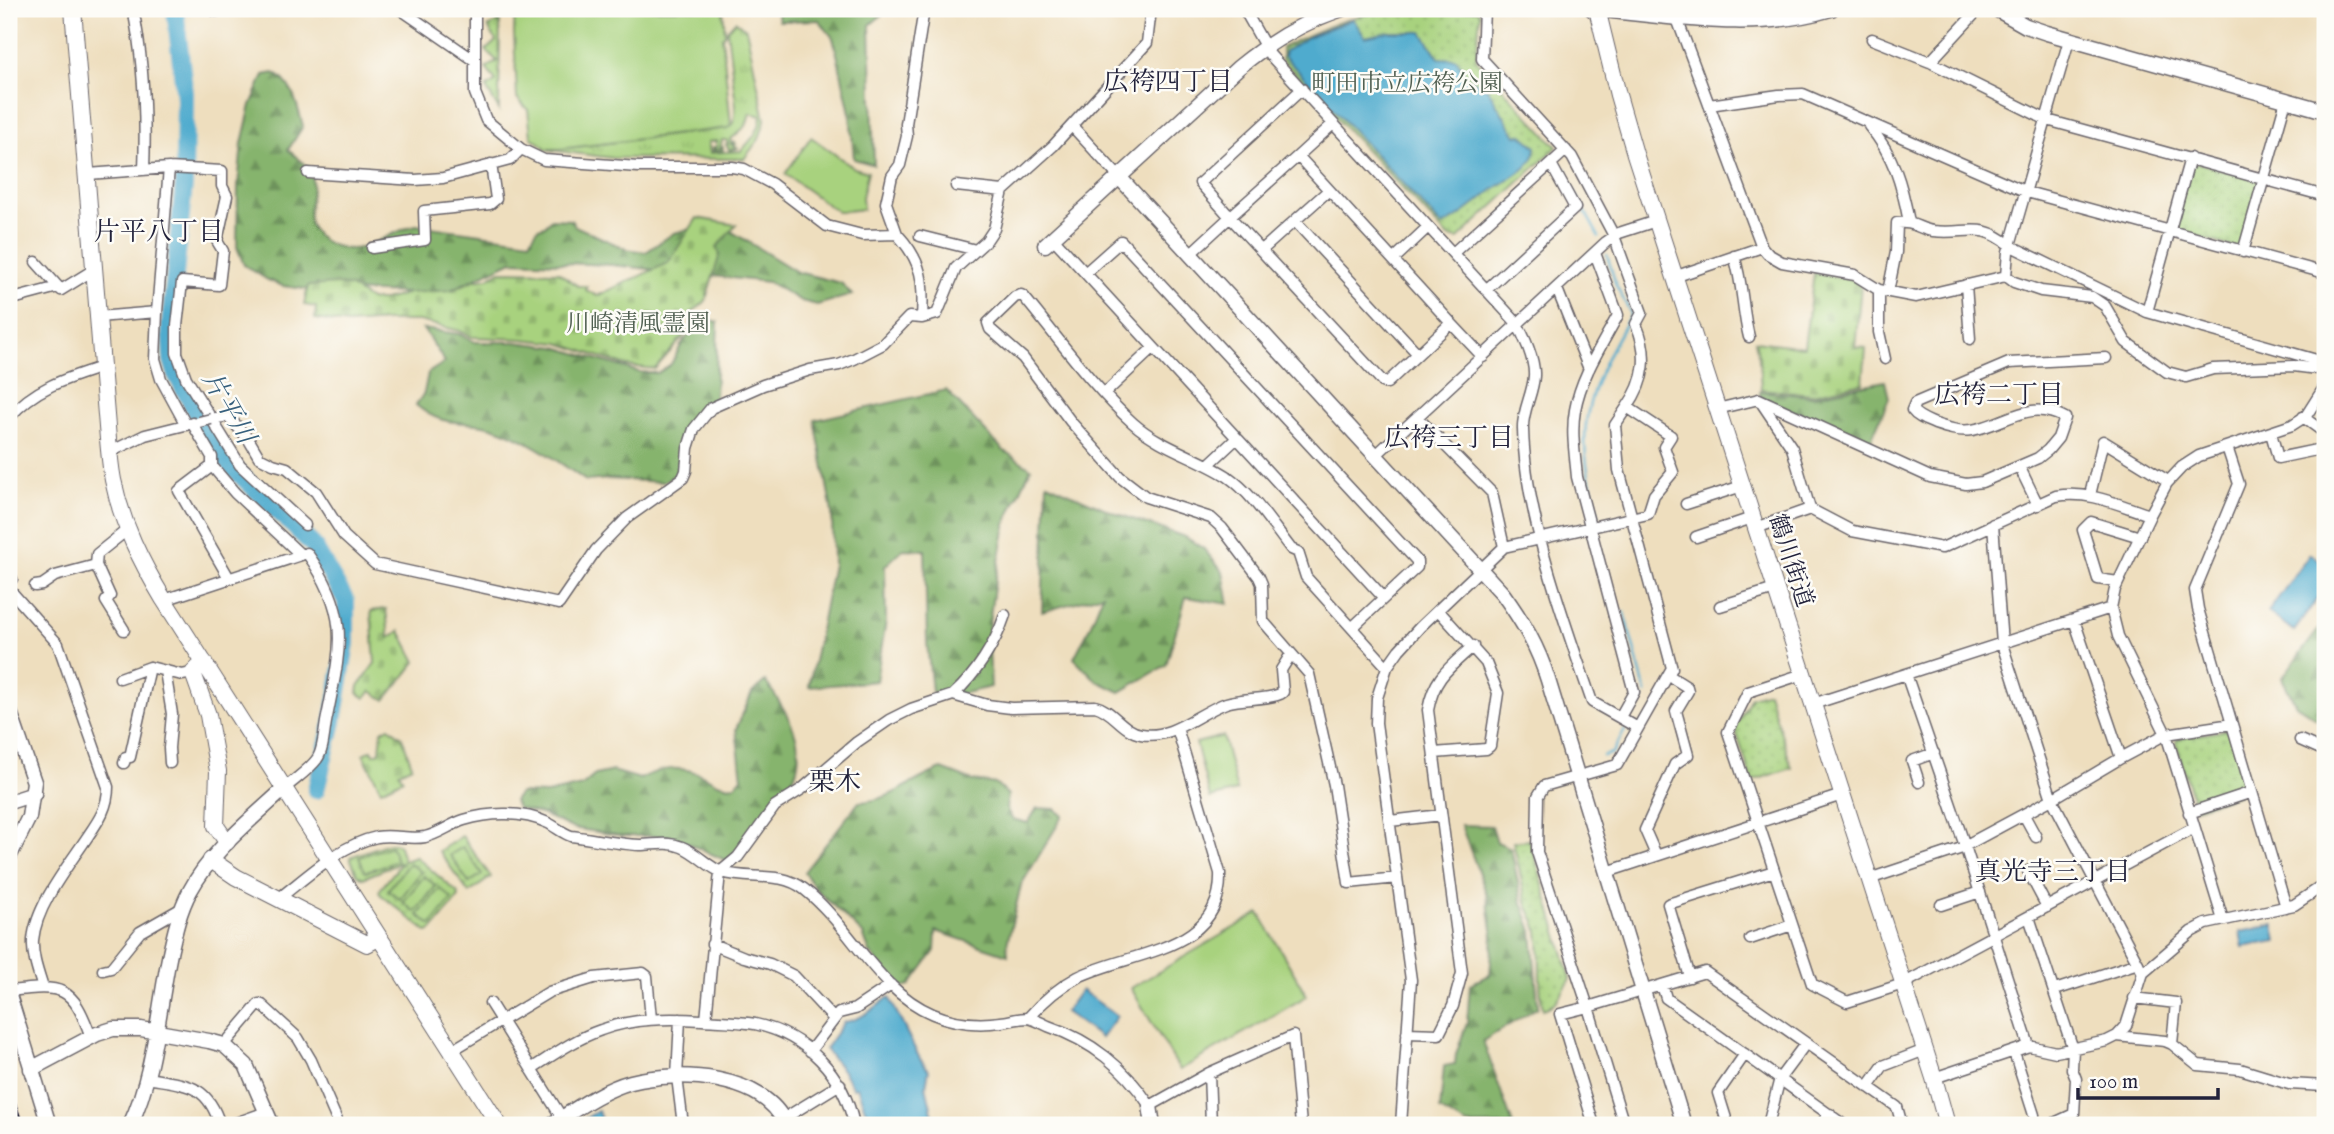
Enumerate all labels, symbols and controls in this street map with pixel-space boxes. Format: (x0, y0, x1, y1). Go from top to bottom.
district label: 広袴四丁目 (1103, 66, 1233, 99)
park label: 町田市立広袴公園 (1311, 69, 1503, 100)
district label: 片平八丁目 (94, 216, 224, 249)
park label: 川崎清風霊園 (566, 309, 710, 340)
water label: 片平川 (194, 366, 263, 453)
district label: 広袴二丁目 (1934, 379, 2064, 412)
district label: 広袴三丁目 (1384, 422, 1514, 455)
street label: 鶴川街道 (1760, 511, 1820, 611)
district label: 栗木 (809, 766, 861, 799)
district label: 真光寺三丁目 (1975, 856, 2131, 889)
scale bar (2078, 1057, 2218, 1101)
text: 100 m (2089, 1069, 2138, 1096)

